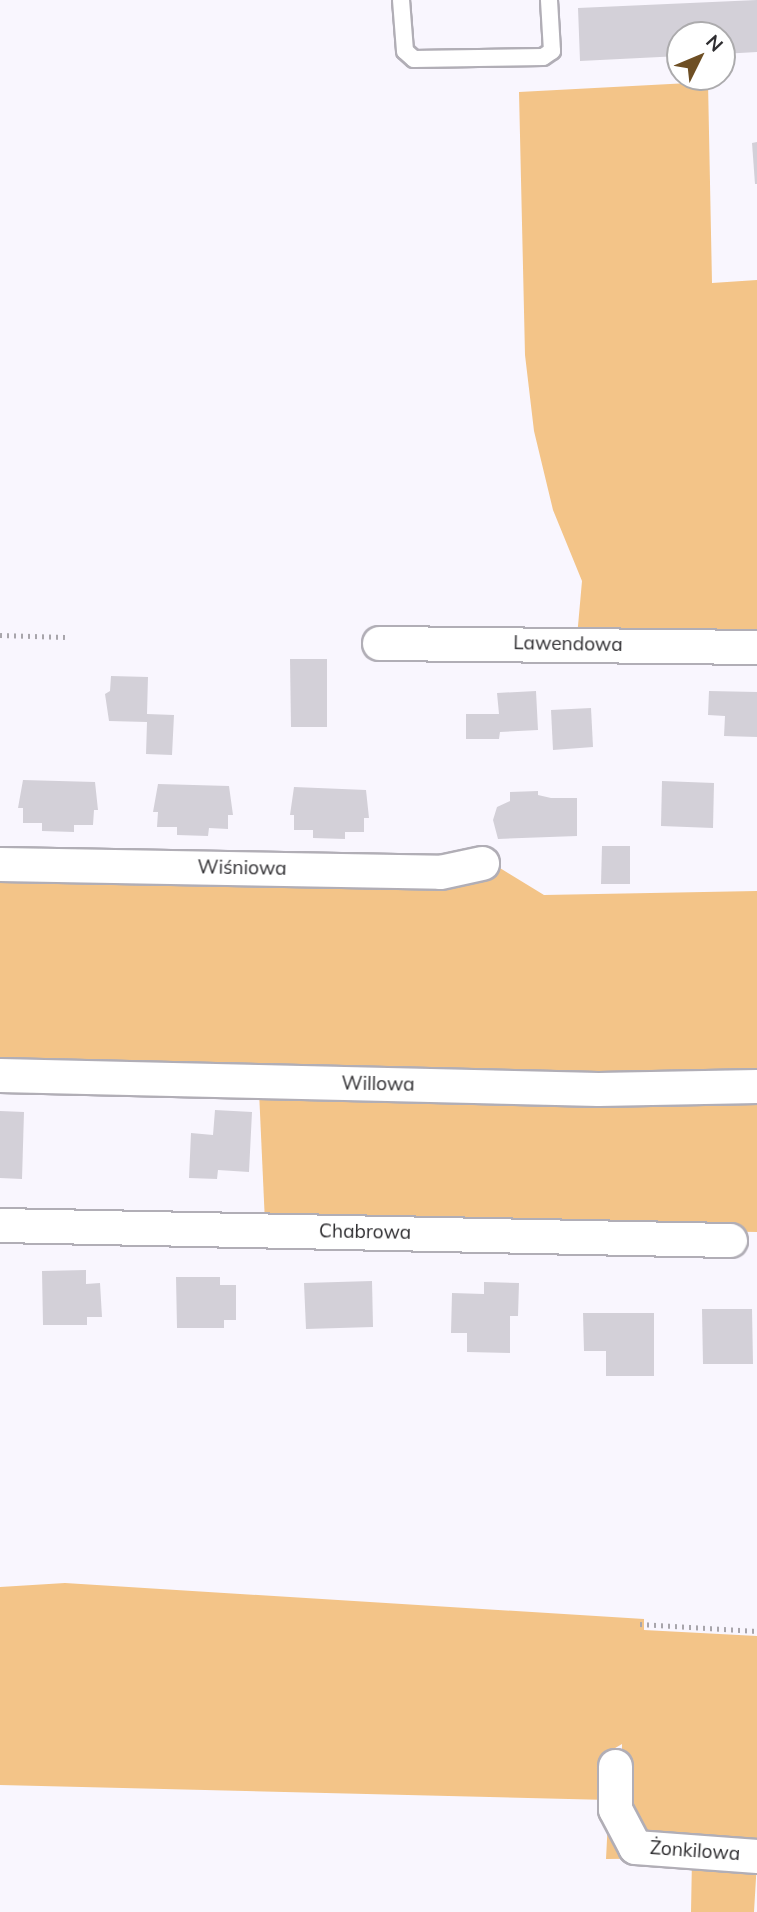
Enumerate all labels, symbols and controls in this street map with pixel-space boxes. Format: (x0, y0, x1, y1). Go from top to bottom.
north arrow (666, 21, 736, 91)
text: N (701, 30, 729, 56)
street label: Lawendowa (513, 632, 623, 656)
street label: Wiśniowa (197, 856, 287, 880)
street label: Willowa (341, 1072, 415, 1096)
street label: Chabrowa (319, 1220, 411, 1244)
street label: Żonkilowa (649, 1836, 741, 1866)

